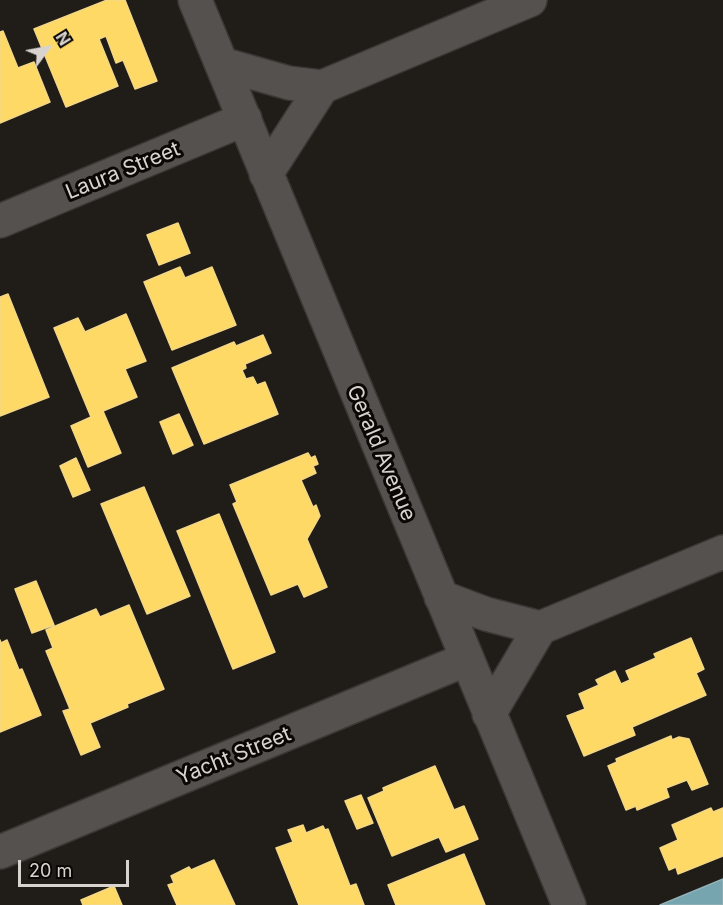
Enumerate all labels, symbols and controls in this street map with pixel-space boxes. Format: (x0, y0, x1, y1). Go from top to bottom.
north arrow (18, 18, 78, 78)
text: N (52, 28, 75, 49)
street label: Laura Street (62, 137, 184, 205)
street label: Gerald Avenue (341, 381, 421, 525)
street label: Yacht Street (173, 722, 295, 790)
scale bar (21, 848, 132, 886)
text: 20 m (29, 860, 72, 881)

